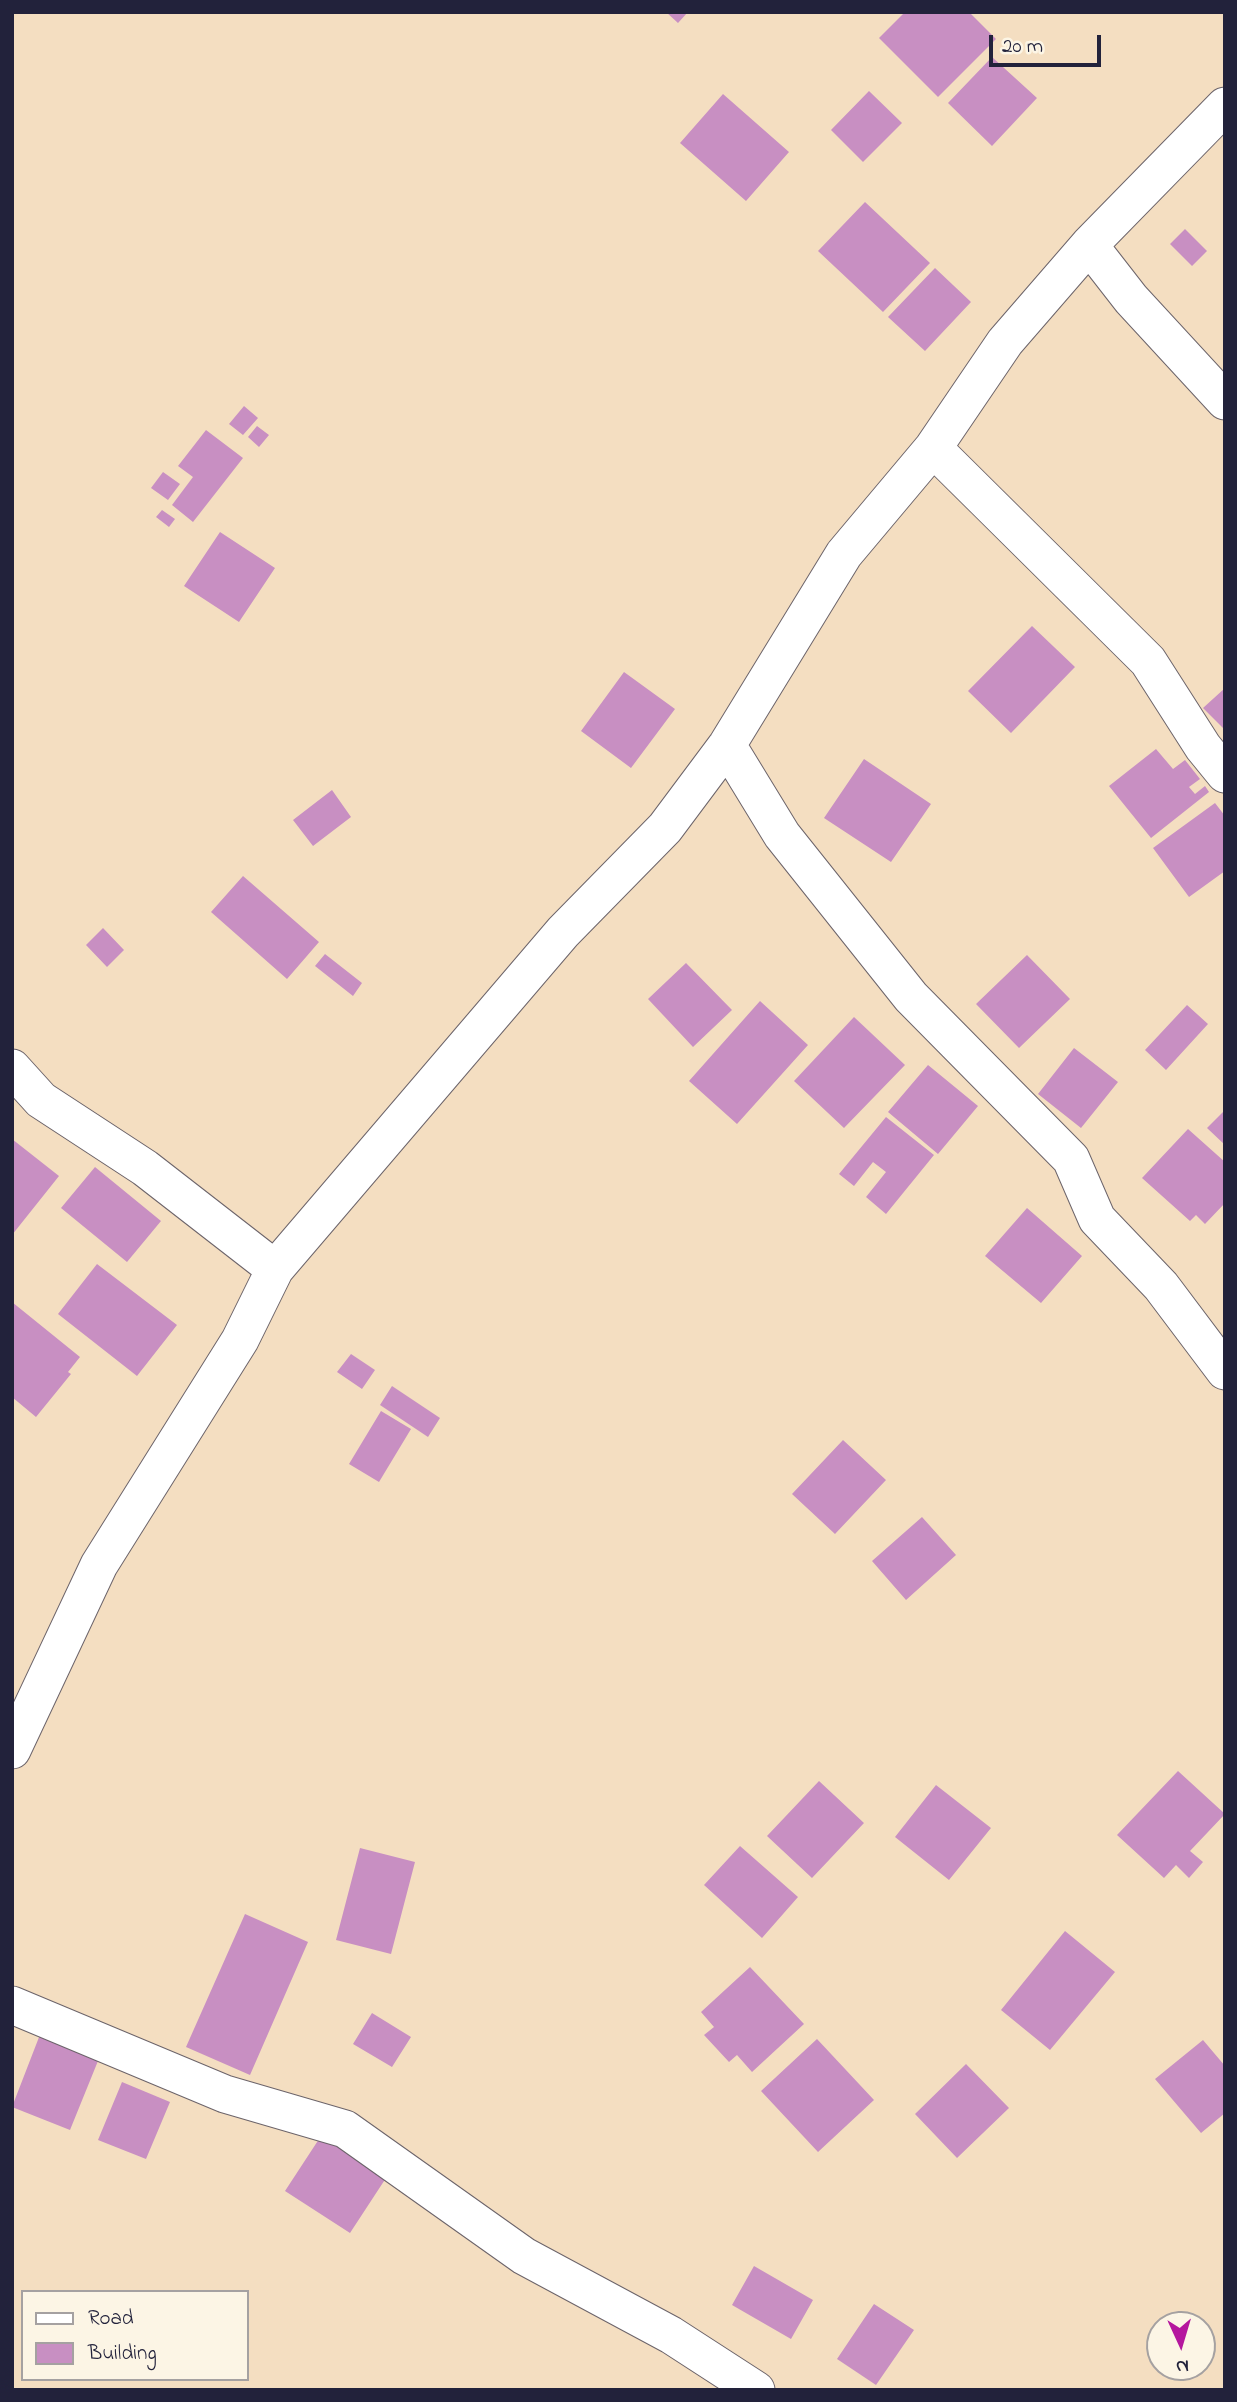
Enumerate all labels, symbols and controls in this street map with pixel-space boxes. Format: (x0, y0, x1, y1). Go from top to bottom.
scale bar (992, 21, 1104, 65)
text: 20 m (1002, 32, 1043, 62)
legend (21, 2290, 248, 2381)
text: Road (88, 2304, 134, 2334)
north arrow (1146, 2311, 1216, 2381)
text: Building (88, 2339, 157, 2369)
text: N (1175, 2352, 1190, 2379)

